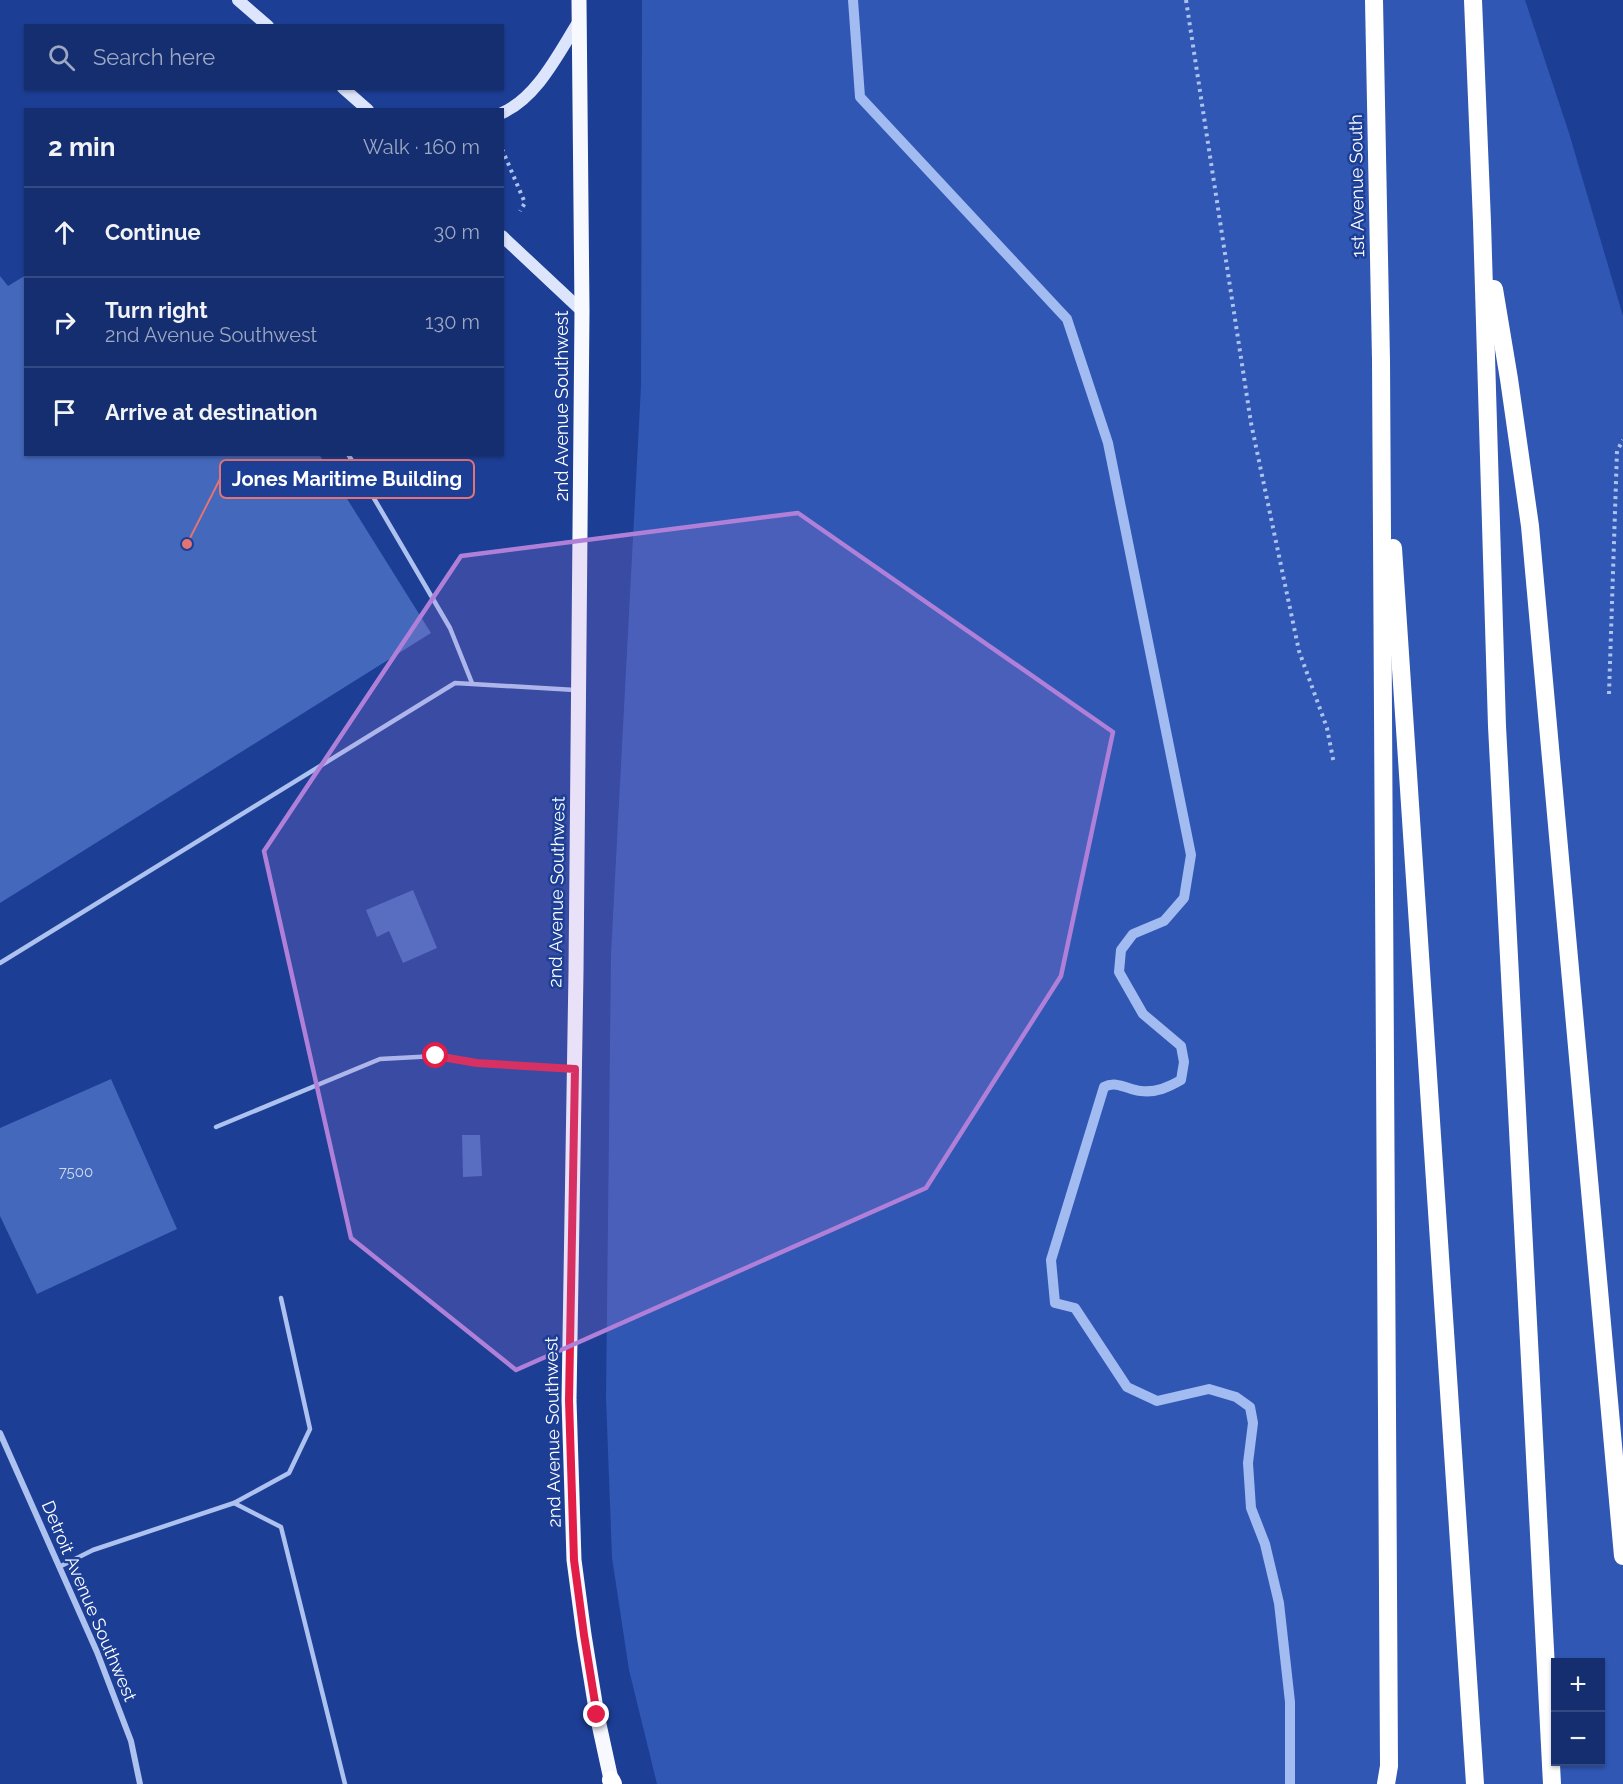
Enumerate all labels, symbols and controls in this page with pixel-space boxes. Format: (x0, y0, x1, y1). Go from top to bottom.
search box (24, 24, 504, 90)
icon: search (45, 41, 78, 74)
text: Search here (93, 44, 215, 70)
street label: 1st Avenue South (1345, 114, 1368, 258)
text: 2 min (48, 132, 115, 162)
text: Walk · 160 m (363, 135, 480, 159)
icon: ahead (48, 216, 81, 249)
text: Continue (105, 219, 201, 245)
text: 30 m (434, 220, 480, 244)
text: Turn right (105, 297, 208, 323)
icon: right (48, 306, 81, 339)
text: 130 m (425, 310, 480, 334)
street label: 2nd Avenue Southwest (551, 310, 572, 502)
text: 2nd Avenue Southwest (105, 323, 317, 347)
icon: arrive (48, 396, 81, 429)
text: Arrive at destination (105, 399, 318, 425)
callout: Jones Maritime Building (220, 460, 474, 498)
text: Jones Maritime Building (232, 467, 462, 491)
street label: 2nd Avenue Southwest (544, 796, 569, 988)
route start (422, 1042, 448, 1068)
house number: 7500 (59, 1163, 93, 1181)
street label: 2nd Avenue Southwest (540, 1336, 565, 1528)
street label: Detroit Avenue Southwest (38, 1497, 141, 1704)
map controls (1551, 1658, 1605, 1766)
button: + (1551, 1658, 1605, 1712)
route end (583, 1701, 609, 1727)
button: − (1551, 1712, 1605, 1766)

